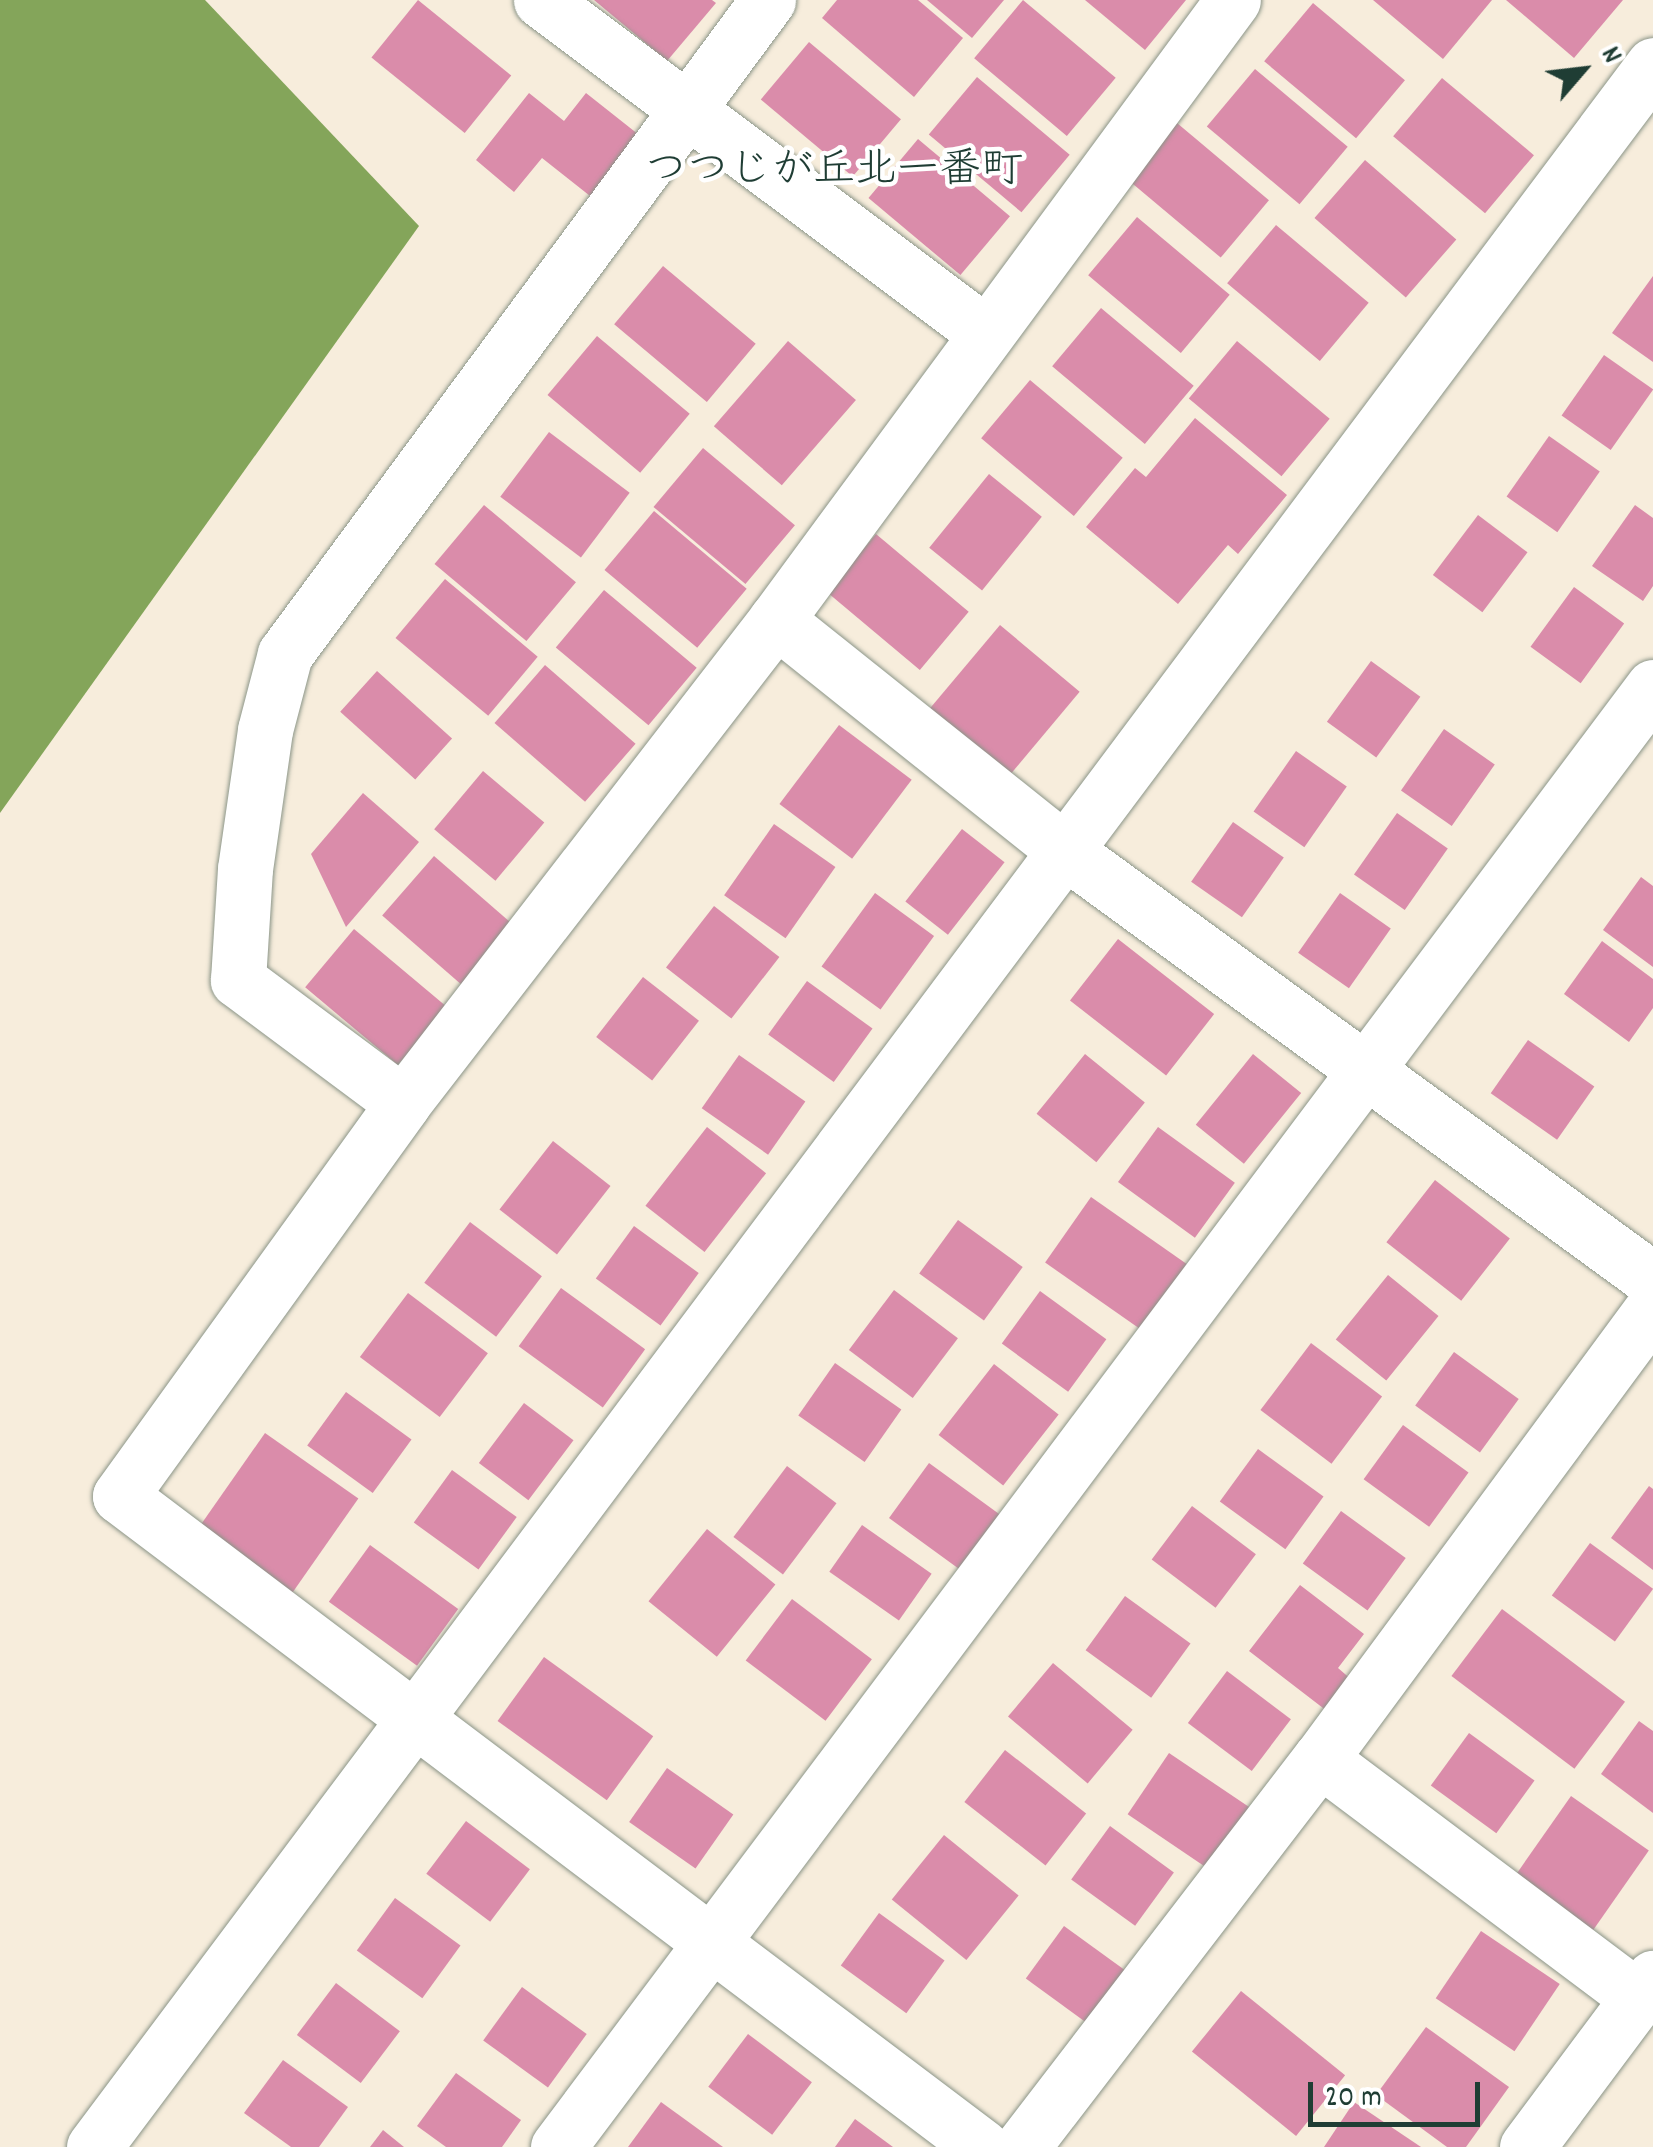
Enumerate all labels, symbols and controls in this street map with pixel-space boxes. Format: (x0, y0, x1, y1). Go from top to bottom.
north arrow (1533, 20, 1633, 120)
text: N (1589, 40, 1630, 71)
district label: つつじが丘北一番町 (645, 148, 1023, 198)
scale bar (1313, 2062, 1486, 2124)
text: 20 m (1325, 2078, 1382, 2121)

